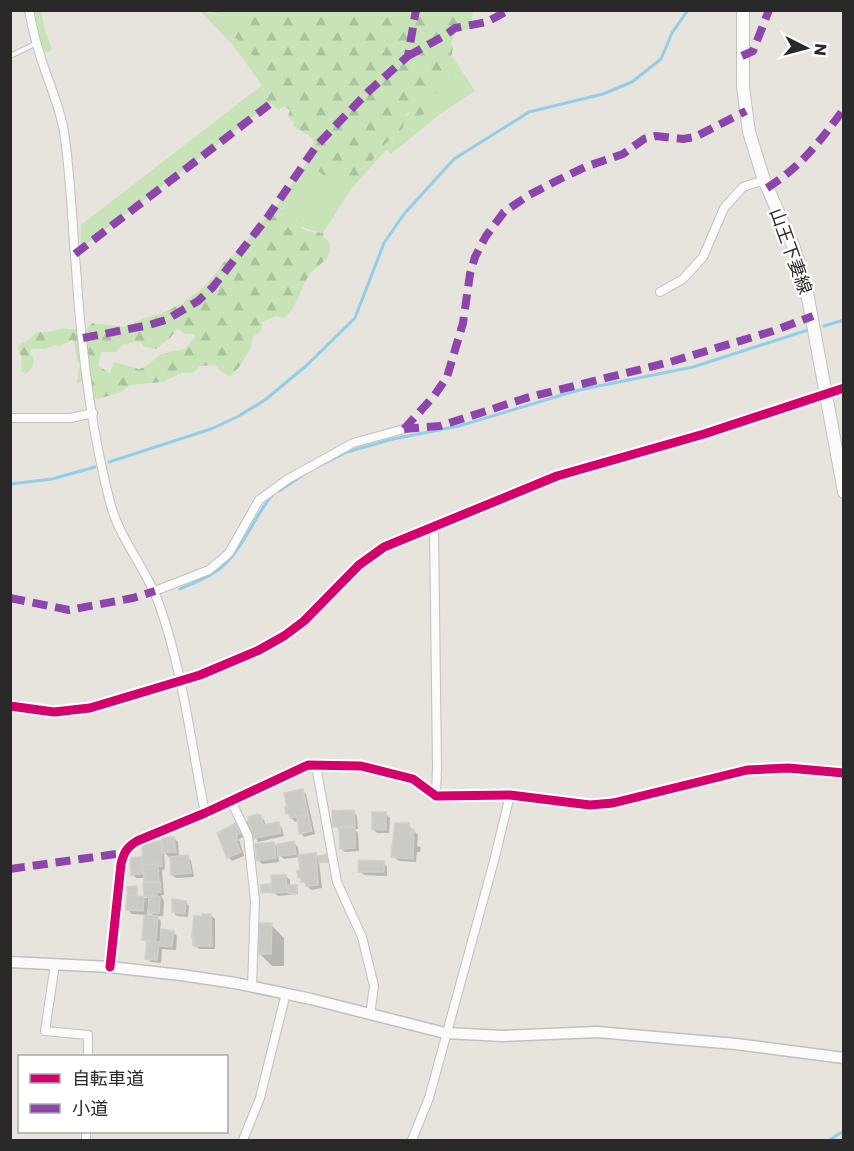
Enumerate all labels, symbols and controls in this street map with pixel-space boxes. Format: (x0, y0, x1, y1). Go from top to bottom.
north arrow (776, 18, 836, 78)
text: N (808, 42, 832, 57)
street label: 山王下妻線 (764, 204, 818, 298)
legend (18, 1055, 228, 1133)
text: 自転車道 (72, 1066, 144, 1091)
text: 小道 (72, 1096, 108, 1121)

